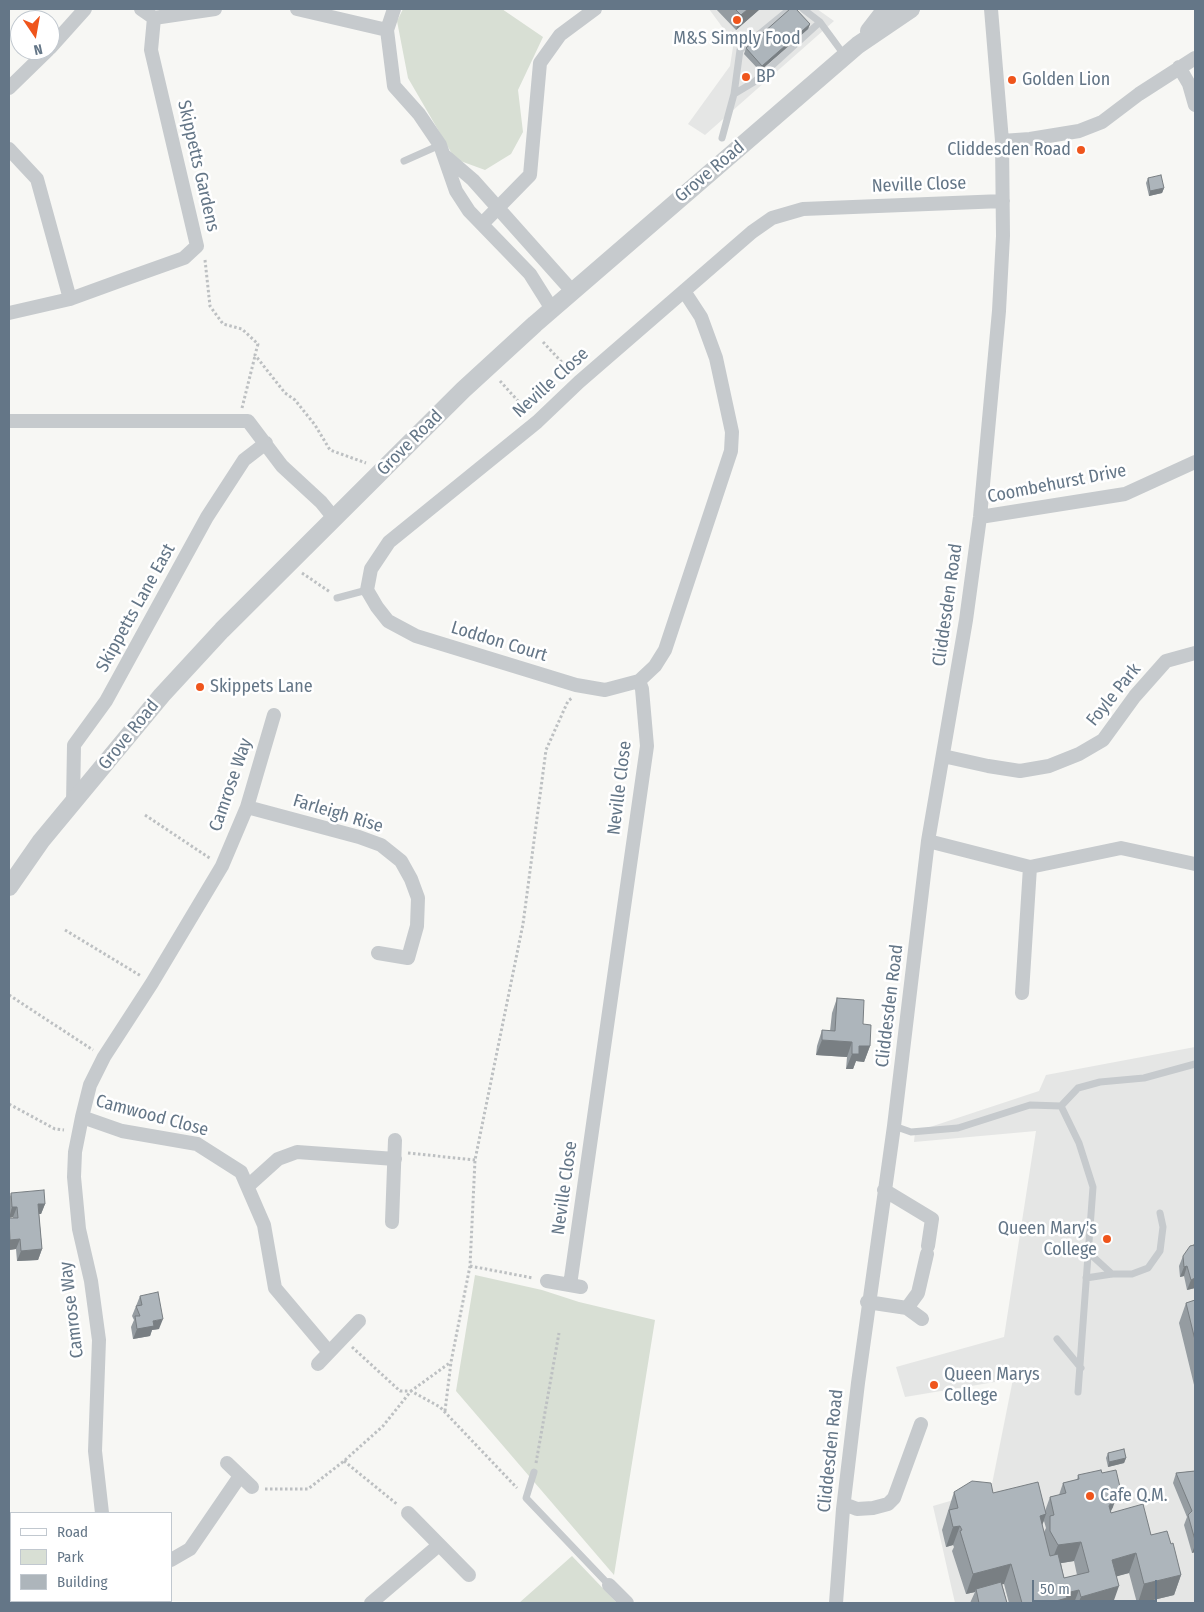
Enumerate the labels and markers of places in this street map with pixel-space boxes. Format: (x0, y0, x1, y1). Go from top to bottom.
marker: M&S Simply Food (731, 14, 743, 26)
place label: M&S Simply Food (673, 28, 801, 50)
place label: BP (756, 66, 775, 88)
place label: Golden Lion (1022, 69, 1110, 91)
marker: BP (740, 71, 752, 83)
marker: Golden Lion (1006, 74, 1018, 86)
place label: Cliddesden Road (947, 139, 1071, 161)
marker: Cliddesden Road (1075, 144, 1087, 156)
place label: Skippets Lane (210, 676, 313, 698)
marker: Skippets Lane (194, 681, 206, 693)
place label: Queen Mary's College (998, 1218, 1097, 1260)
marker: Queen Mary's College (1101, 1233, 1113, 1245)
place label: Queen Marys College (944, 1364, 1040, 1406)
marker: Queen Marys College (928, 1379, 940, 1391)
place label: Cafe Q.M. (1100, 1485, 1168, 1507)
marker: Cafe Q.M. (1084, 1490, 1096, 1502)

